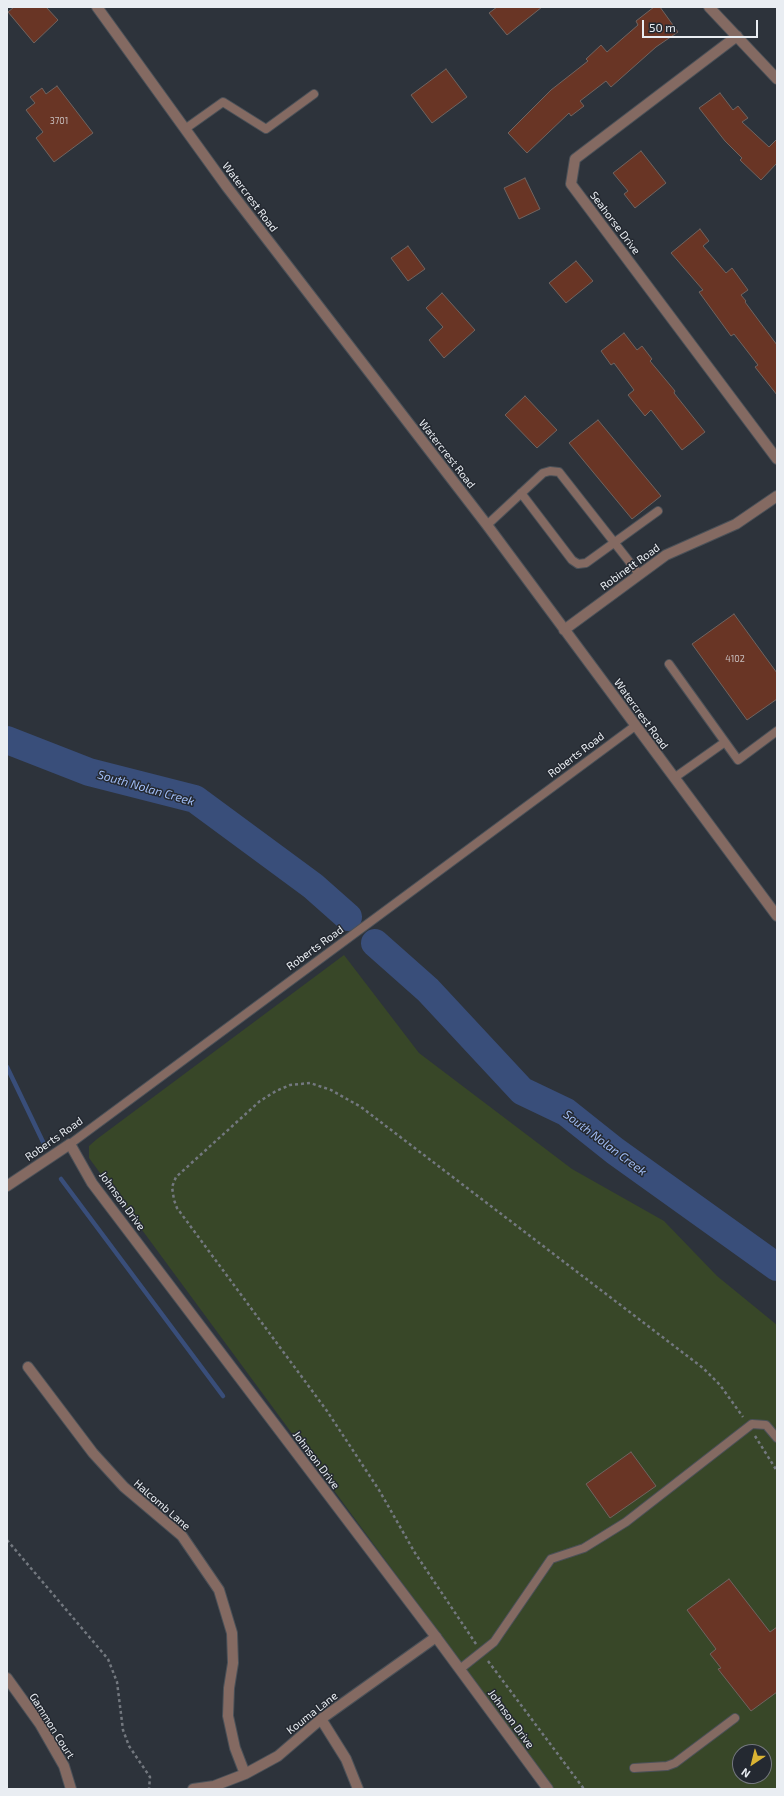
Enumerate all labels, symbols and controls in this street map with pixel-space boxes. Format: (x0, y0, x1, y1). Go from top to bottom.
scale bar (644, 12, 760, 38)
text: 50 m (649, 20, 676, 34)
house number: 3701 (50, 116, 68, 126)
street label: Watercrest Road (220, 160, 280, 234)
street label: Seahorse Drive (587, 189, 643, 257)
street label: Watercrest Road (416, 417, 478, 491)
street label: Robinett Road (598, 541, 662, 593)
house number: 4102 (725, 654, 745, 664)
street label: Watercrest Road (611, 676, 671, 752)
street label: Roberts Road (545, 730, 607, 780)
water label: South Nolan Creek (96, 767, 196, 809)
street label: Roberts Road (284, 923, 346, 973)
water label: South Nolan Creek (561, 1107, 649, 1179)
street label: Roberts Road (23, 1114, 85, 1164)
street label: Johnson Drive (96, 1169, 148, 1233)
street label: Johnson Drive (290, 1428, 342, 1492)
street label: Halcomb Lane (131, 1477, 193, 1533)
street label: Johnson Drive (485, 1687, 537, 1751)
street label: Kouma Lane (284, 1689, 340, 1737)
street label: Gammon Court (27, 1691, 77, 1761)
north arrow (732, 1744, 772, 1784)
text: N (738, 1766, 752, 1781)

